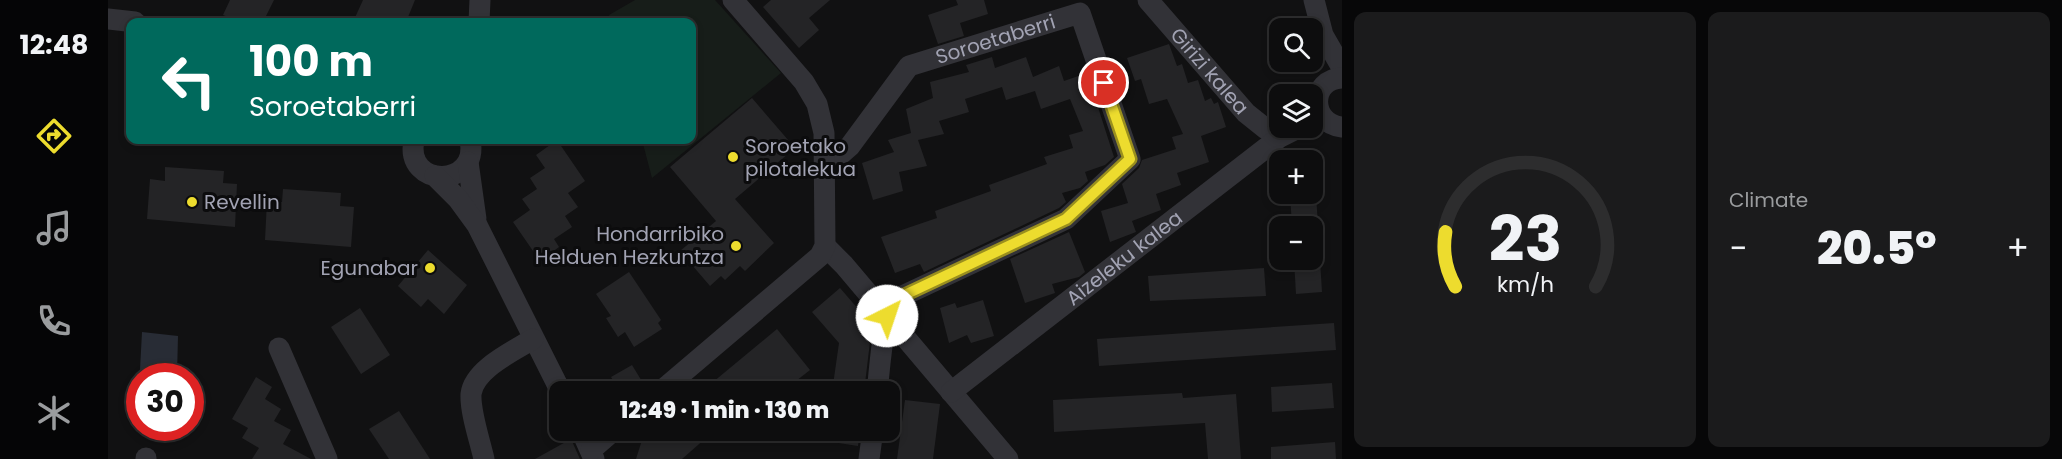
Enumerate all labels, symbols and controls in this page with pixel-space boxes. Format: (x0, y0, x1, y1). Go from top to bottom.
street label: Soroetaberri (932, 8, 1059, 71)
map controls (1269, 18, 1323, 270)
button: search (1269, 18, 1323, 72)
street label: Girizi kalea (1164, 21, 1255, 121)
text: 12:48 (19, 26, 89, 63)
text: 100 m (249, 32, 373, 91)
icon: left (150, 42, 228, 120)
pin (1078, 57, 1129, 108)
icon: arrive (1087, 66, 1120, 99)
button: layers (1269, 84, 1323, 138)
text: Soroetaberri (249, 88, 416, 125)
icon: directions (33, 115, 75, 157)
place label: Soroetako pilotalekua (745, 132, 856, 183)
marker: Soroetako pilotalekua (726, 150, 740, 164)
button: + (1269, 150, 1323, 204)
text: Climate (1729, 186, 1808, 214)
place label: Revellin (204, 188, 280, 216)
marker: Revellin (185, 195, 199, 209)
text: 23 (1488, 195, 1562, 283)
street label: Aizeleku kalea (1060, 204, 1188, 312)
icon: music (33, 207, 75, 249)
button: − (1269, 216, 1323, 270)
text: 20.5° (1817, 217, 1937, 280)
place label: Hondarribiko Helduen Hezkuntza (535, 220, 724, 271)
text: − (1729, 225, 1747, 272)
text: + (2006, 225, 2029, 272)
marker: Hondarribiko Helduen Hezkuntza (729, 239, 743, 253)
place label: Egunabar (321, 254, 418, 282)
marker: Egunabar (423, 261, 437, 275)
text: km/h (1496, 269, 1554, 300)
position arrow (855, 284, 919, 348)
icon: phone (33, 300, 75, 342)
speed limit sign: 30 (126, 363, 204, 441)
icon: climate (33, 392, 75, 434)
text: 12:49 · 1 min · 130 m (620, 395, 829, 426)

